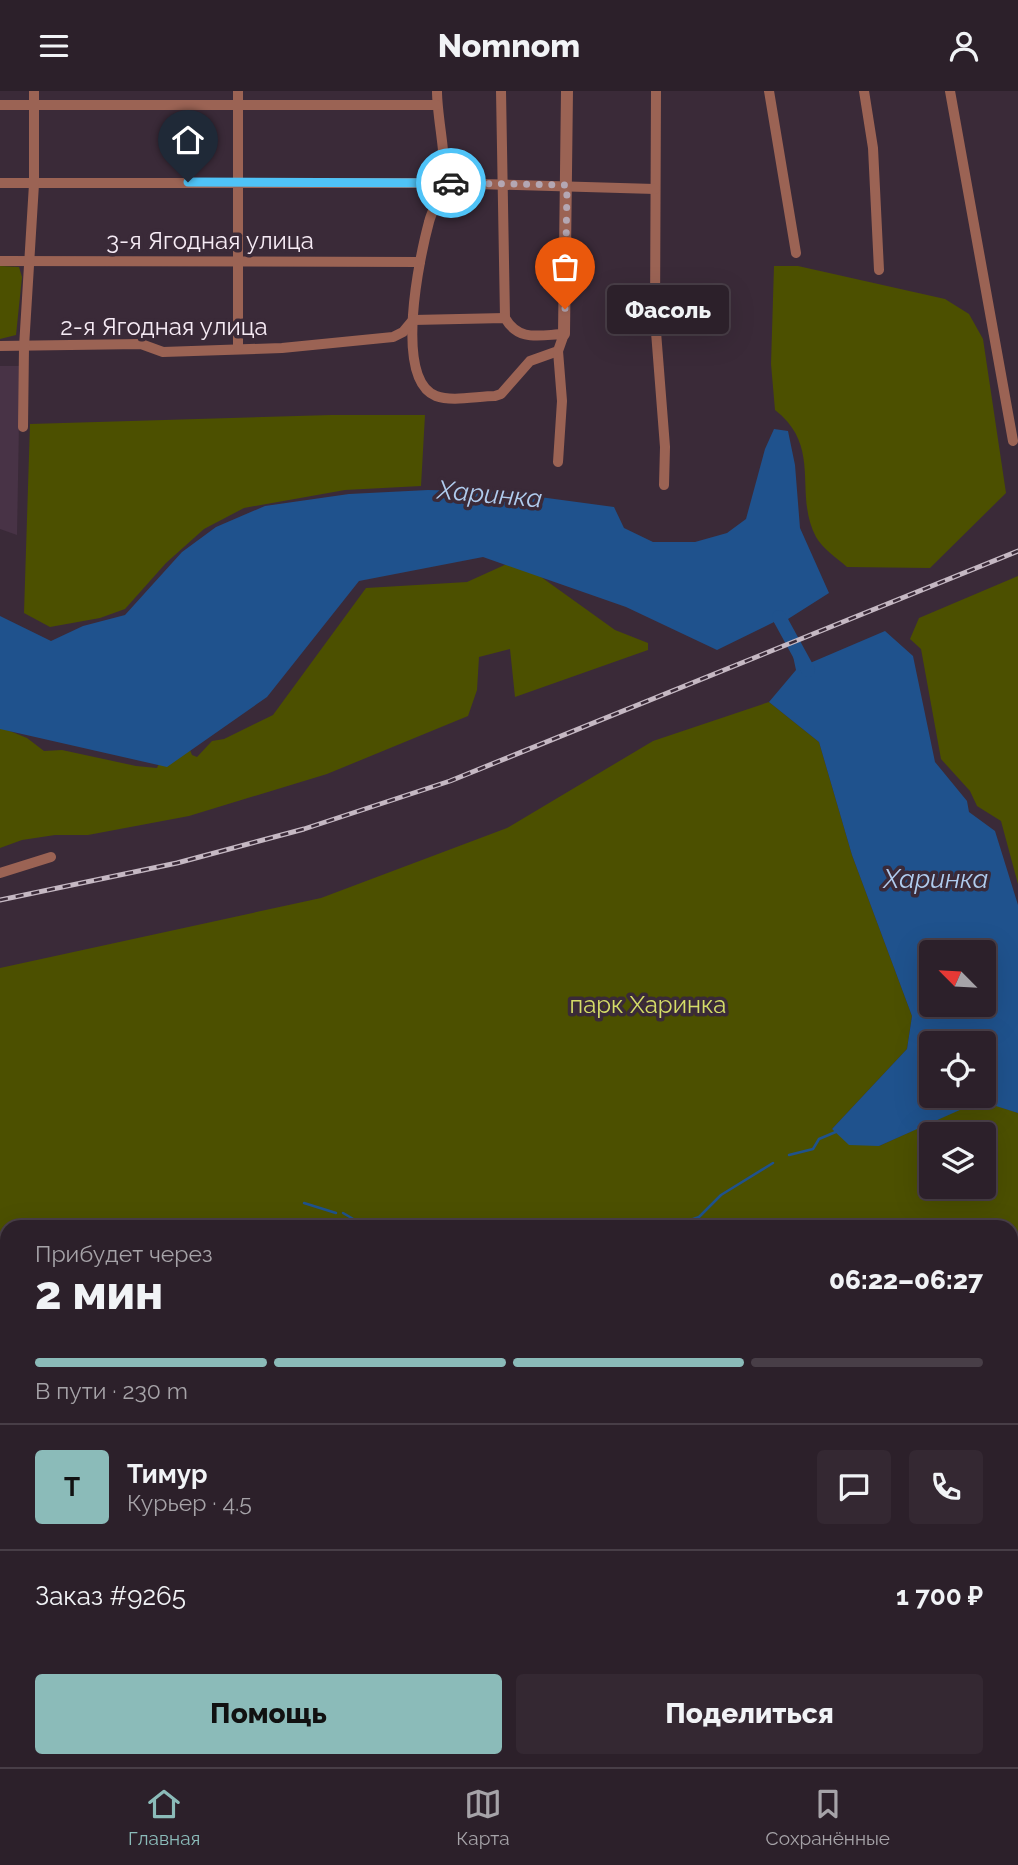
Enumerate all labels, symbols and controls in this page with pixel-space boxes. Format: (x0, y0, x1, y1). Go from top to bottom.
icon: menu (35, 27, 73, 65)
text: Nomnom (438, 27, 580, 64)
icon: person (945, 27, 983, 65)
pin (158, 110, 218, 182)
icon: home (169, 121, 207, 159)
courier (416, 148, 486, 218)
icon: car (432, 164, 470, 202)
street label: 3-я Ягодная улица (106, 226, 314, 255)
pin (535, 237, 595, 309)
icon: bag (546, 248, 584, 286)
callout: Фасоль (607, 285, 730, 333)
text: Фасоль (625, 296, 711, 323)
street label: 2-я Ягодная улица (60, 312, 268, 341)
water label: Харинка (435, 474, 543, 514)
water label: Харинка (882, 864, 988, 894)
north arrow (919, 940, 996, 1017)
map controls (919, 940, 996, 1199)
park label: парк Харинка (570, 990, 726, 1019)
button: locate (919, 1031, 996, 1108)
button: layers (919, 1122, 996, 1199)
text: Прибудет через (35, 1240, 213, 1267)
text: 06:22–06:27 (829, 1265, 983, 1295)
text: 2 мин (35, 1266, 163, 1320)
text: В пути · 230 m (35, 1377, 188, 1404)
button: chat (817, 1450, 891, 1524)
button: phone (909, 1450, 983, 1524)
text: Тимур (127, 1459, 207, 1489)
text: Т (64, 1472, 80, 1502)
text: Курьер · 4.5 (127, 1489, 252, 1516)
text: Заказ #9265 (35, 1581, 186, 1611)
text: 1 700 ₽ (896, 1581, 983, 1611)
button: Помощь (35, 1674, 502, 1754)
button: Поделиться (516, 1674, 983, 1754)
tab: Главная (128, 1785, 200, 1849)
tab: Карта (456, 1785, 510, 1849)
tab: Сохранённые (766, 1785, 890, 1849)

